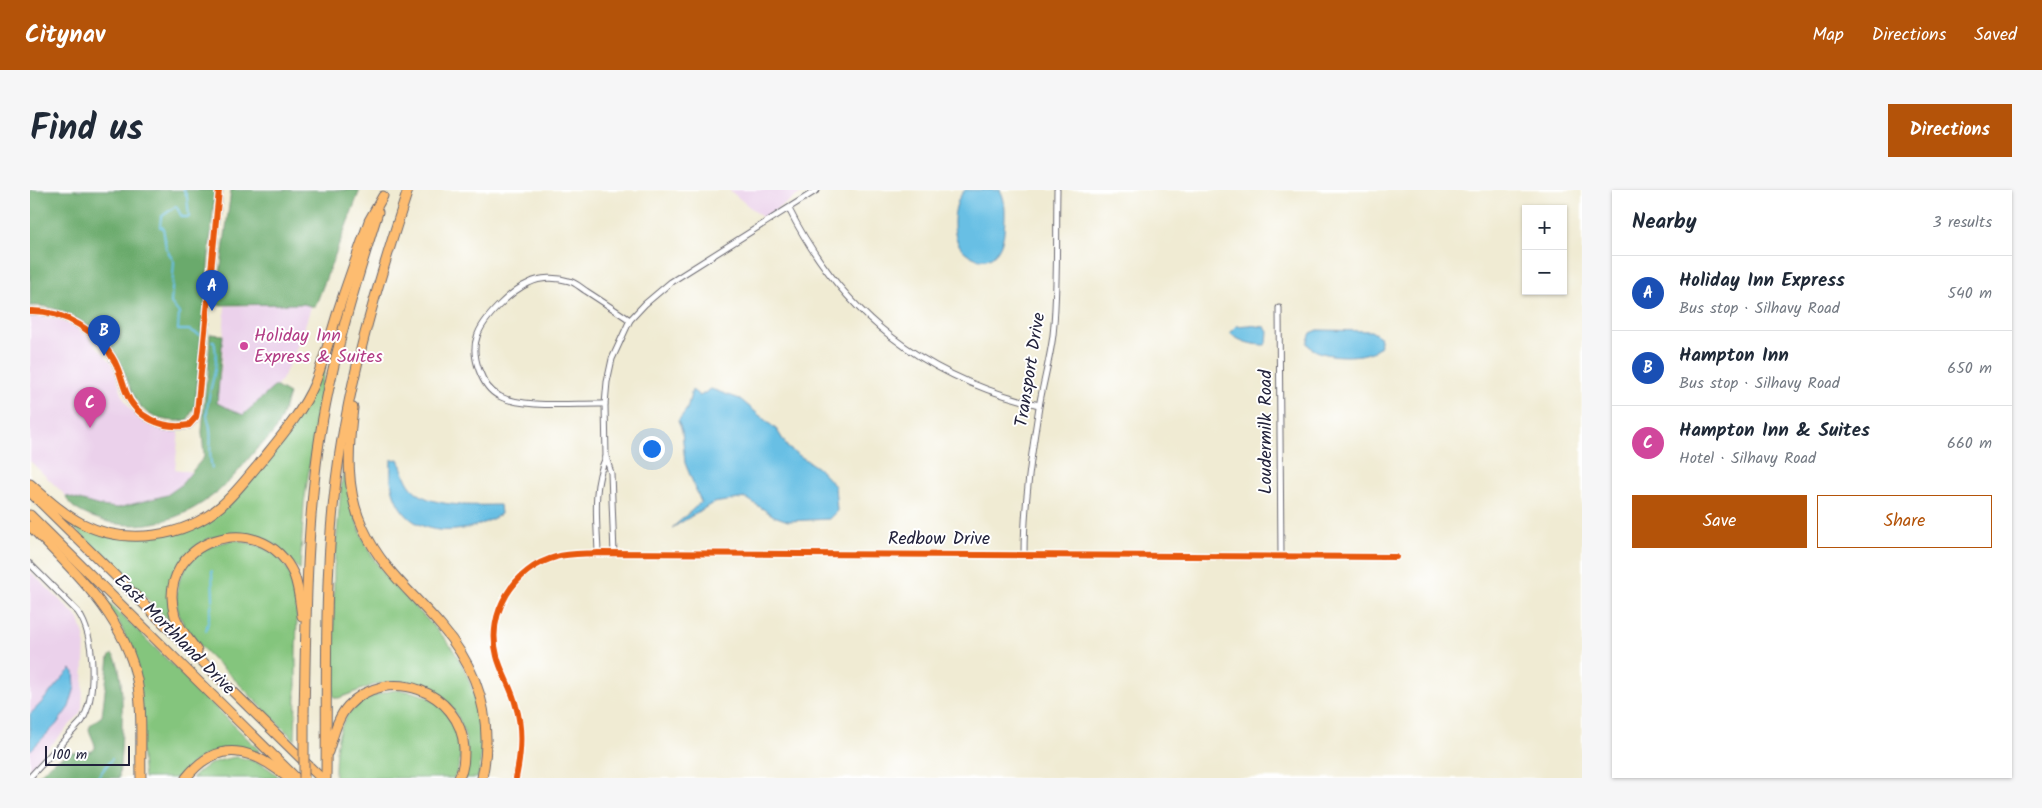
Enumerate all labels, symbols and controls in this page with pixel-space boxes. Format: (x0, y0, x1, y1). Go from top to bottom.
text: Citynav (25, 16, 105, 55)
text: Map (1812, 21, 1844, 50)
text: Directions (1872, 21, 1946, 50)
text: Saved (1974, 21, 2017, 50)
text: Find us (30, 102, 143, 158)
button: Directions (1888, 104, 2012, 157)
map controls (1522, 205, 1567, 295)
button: + (1522, 205, 1567, 250)
text: Nearby (1632, 206, 1697, 239)
text: 3 results (1933, 210, 1992, 235)
button: − (1522, 250, 1567, 295)
text: Holiday Inn Express (1679, 266, 1845, 296)
pin: A (196, 270, 228, 311)
text: A (1643, 281, 1653, 306)
text: 540 m (1947, 281, 1992, 306)
text: Bus stop · Silhavy Road (1679, 296, 1840, 321)
street label: Transport Drive (1008, 311, 1054, 429)
pin: B (88, 315, 120, 356)
place label: Holiday Inn Express & Suites (254, 322, 383, 372)
marker: Holiday Inn Express & Suites (238, 340, 250, 352)
text: Hampton Inn (1679, 341, 1789, 371)
text: B (1643, 356, 1653, 381)
text: 650 m (1947, 356, 1992, 381)
street label: Loudermilk Road (1252, 369, 1281, 494)
text: Bus stop · Silhavy Road (1679, 371, 1840, 396)
pin: C (74, 387, 106, 428)
text: Hampton Inn & Suites (1679, 416, 1870, 446)
text: C (1643, 431, 1653, 456)
text: 660 m (1947, 431, 1992, 456)
your location (639, 436, 665, 462)
text: Hotel · Silhavy Road (1679, 446, 1816, 471)
button: Save (1632, 495, 1807, 548)
button: Share (1817, 495, 1992, 548)
street label: Redbow Drive (888, 525, 990, 554)
street label: East Morthland Drive (106, 567, 242, 703)
scale bar (45, 743, 130, 766)
text: 100 m (52, 744, 87, 766)

